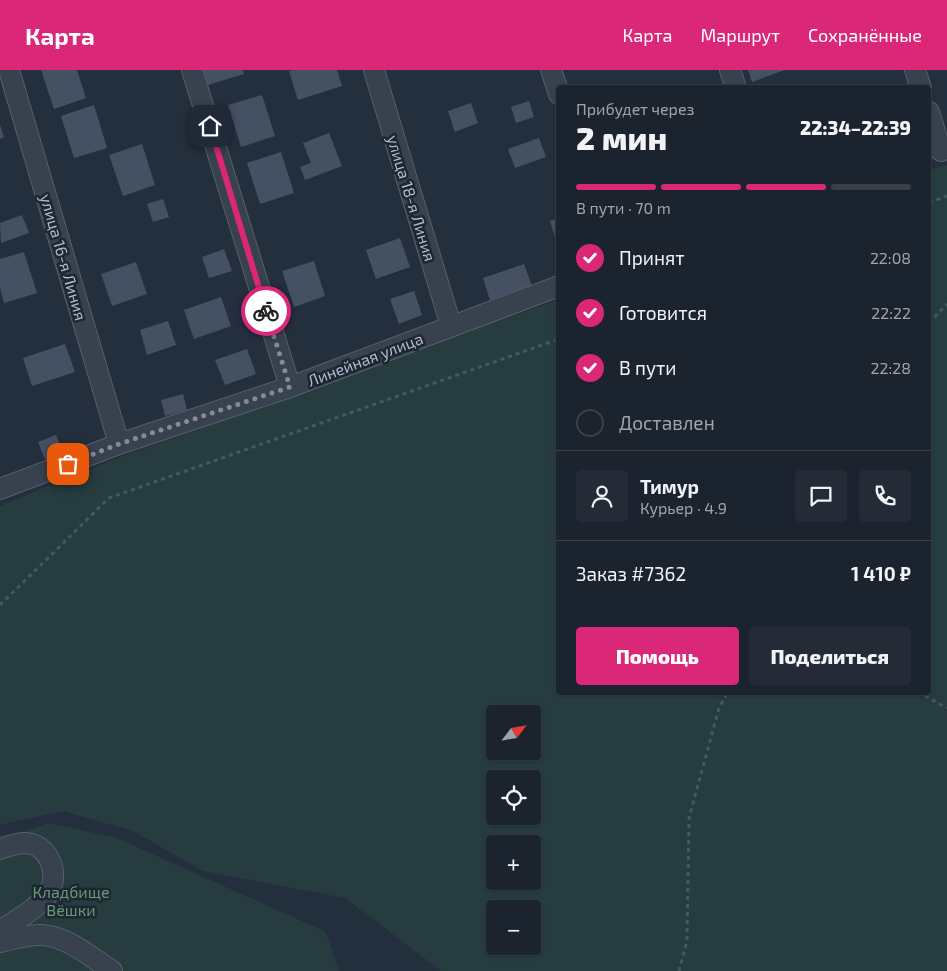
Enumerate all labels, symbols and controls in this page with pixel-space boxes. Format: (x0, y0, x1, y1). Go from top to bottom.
text: Карта (25, 21, 95, 50)
text: Карта (622, 24, 672, 46)
text: Маршрут (700, 24, 780, 46)
text: Сохранённые (808, 24, 922, 46)
text: Прибудет через (576, 99, 694, 118)
pin (189, 105, 231, 147)
icon: home (196, 112, 224, 140)
text: 22:34–22:39 (800, 116, 911, 139)
text: 2 мин (576, 118, 667, 156)
street label: улица 18-я Линия (383, 133, 440, 264)
street label: улица 16-я Линия (36, 192, 91, 323)
text: В пути · 70 m (576, 198, 671, 217)
icon: check (576, 244, 604, 272)
text: Принят (619, 246, 685, 269)
text: 22:08 (870, 248, 911, 267)
courier (241, 286, 291, 336)
icon: bike (252, 297, 280, 325)
icon: check (576, 299, 604, 327)
text: Готовится (619, 301, 707, 324)
text: 22:22 (871, 303, 911, 322)
street label: Линейная улица (305, 328, 426, 391)
icon: check (576, 354, 604, 382)
text: В пути (619, 356, 677, 379)
text: 22:28 (871, 358, 911, 377)
text: Доставлен (619, 411, 715, 434)
pin (47, 443, 89, 485)
icon: bag (54, 450, 82, 478)
button: person (576, 470, 628, 522)
button: chat (795, 470, 847, 522)
button: phone (859, 470, 911, 522)
text: Тимур (640, 475, 699, 498)
text: Курьер · 4.9 (640, 498, 727, 517)
text: Заказ #7362 (576, 562, 686, 585)
text: 1 410 ₽ (851, 562, 911, 585)
button: Помощь (576, 627, 739, 685)
button: Поделиться (749, 627, 911, 685)
north arrow (486, 705, 541, 760)
map controls (486, 705, 541, 955)
button: locate (486, 770, 541, 825)
button: + (486, 835, 541, 890)
park label: Кладбище Вёшки (32, 882, 110, 919)
button: − (486, 900, 541, 955)

